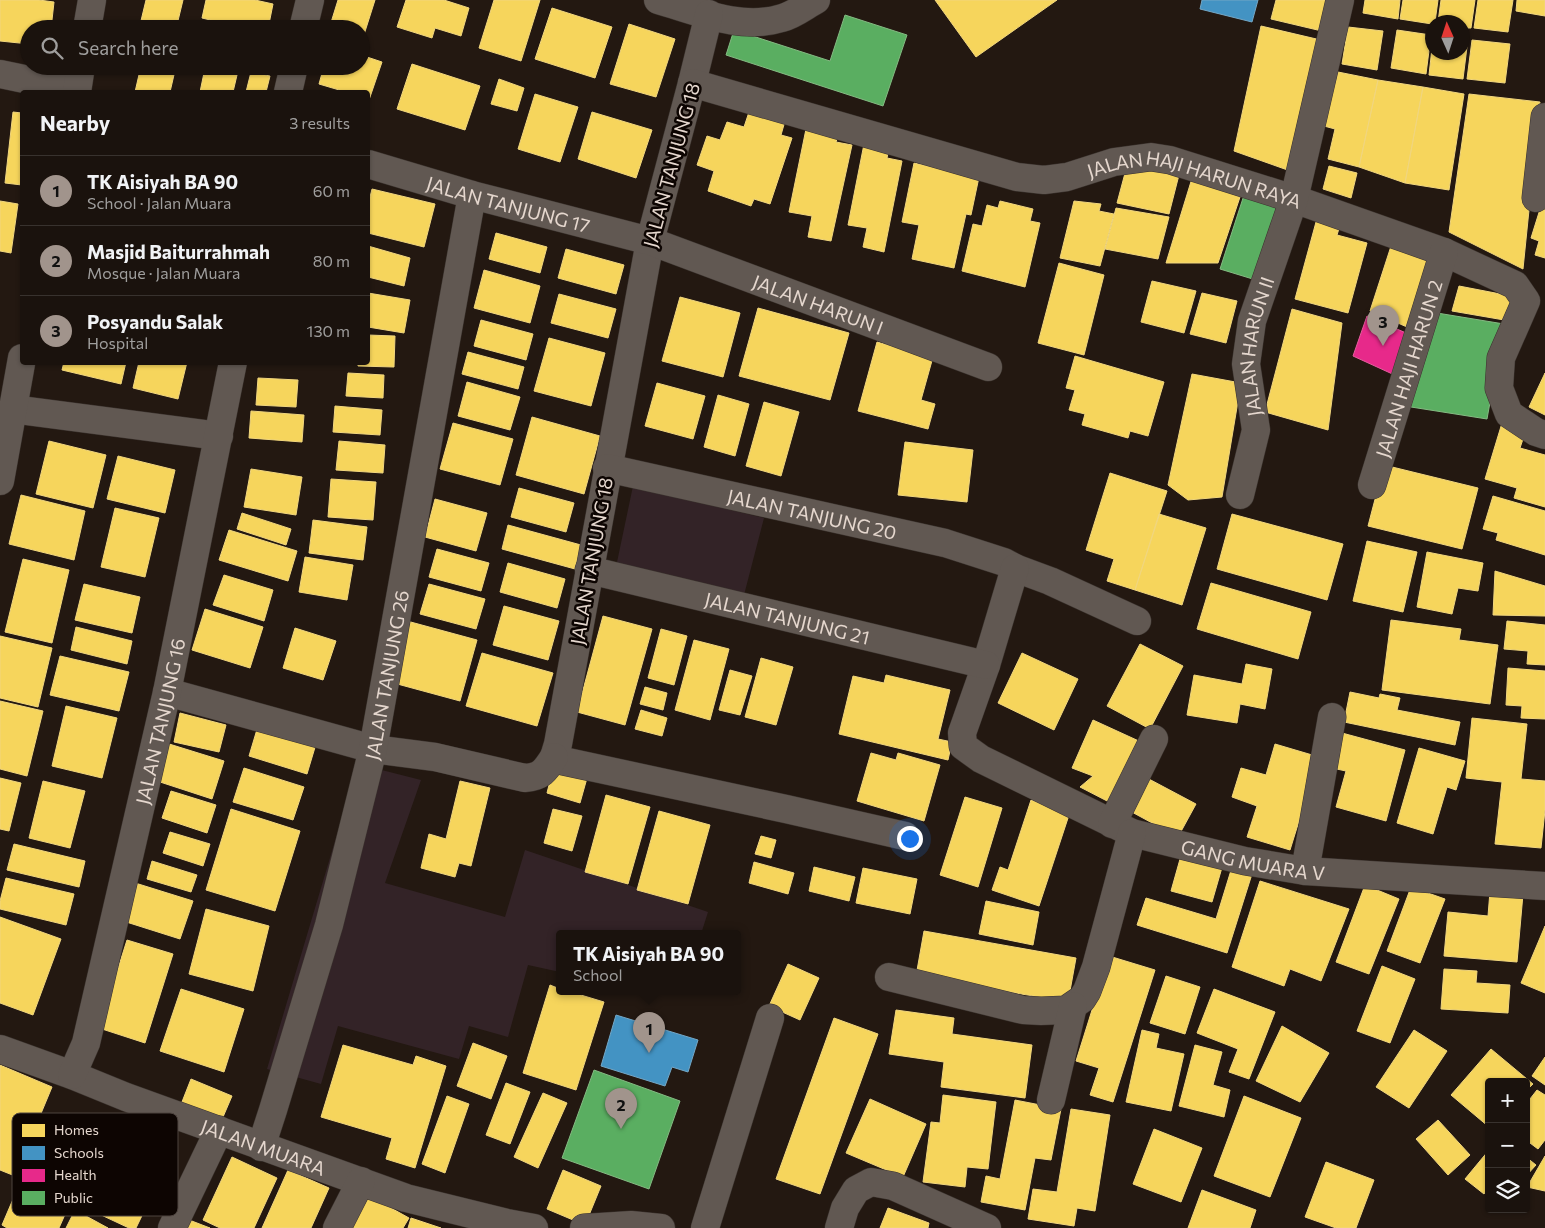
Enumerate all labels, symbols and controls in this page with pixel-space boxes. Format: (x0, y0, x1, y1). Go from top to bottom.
north arrow (1425, 15, 1470, 60)
search box (20, 20, 370, 75)
icon: search (38, 34, 66, 62)
text: Search here (78, 36, 178, 59)
street label: JALAN TANJUNG 18 (638, 80, 704, 250)
text: Nearby (40, 110, 110, 135)
text: 3 results (289, 113, 350, 132)
street label: JALAN HAJI HARUN RAYA (1084, 145, 1305, 212)
text: TK Aisiyah BA 90 (87, 170, 238, 193)
street label: JALAN TANJUNG 17 (424, 171, 593, 237)
text: 1 (52, 181, 60, 200)
text: 60 m (313, 181, 350, 200)
text: School · Jalan Muara (87, 193, 231, 212)
text: Masjid Baiturrahmah (87, 240, 270, 263)
text: 2 (51, 251, 61, 270)
text: 80 m (313, 251, 350, 270)
text: Mosque · Jalan Muara (87, 263, 240, 282)
street label: JALAN HARUN I (750, 269, 887, 339)
street label: JALAN HARUN II (1234, 273, 1278, 418)
street label: JALAN HAJI HARUN 2 (1370, 277, 1446, 460)
pin: 3 (1367, 305, 1399, 346)
text: Posyandu Salak (87, 310, 223, 333)
text: 3 (51, 321, 61, 340)
text: 130 m (307, 321, 350, 340)
text: Hospital (87, 333, 148, 352)
street label: JALAN TANJUNG 18 (565, 476, 617, 646)
street label: JALAN TANJUNG 20 (725, 484, 899, 543)
street label: JALAN TANJUNG 21 (703, 587, 872, 648)
street label: JALAN TANJUNG 26 (359, 588, 413, 762)
street label: JALAN TANJUNG 16 (130, 636, 189, 807)
your location (897, 826, 923, 852)
street label: GANG MUARA V (1179, 834, 1326, 884)
popup (556, 930, 741, 995)
text: TK Aisiyah BA 90 (573, 942, 724, 965)
text: School (573, 965, 623, 984)
pin: 1 (633, 1012, 665, 1053)
map controls (1485, 1078, 1530, 1213)
button: + (1485, 1078, 1530, 1123)
pin: 2 (605, 1088, 637, 1129)
legend (12, 1113, 178, 1216)
street label: JALAN MUARA (198, 1114, 329, 1180)
text: Homes (54, 1121, 99, 1138)
button: − (1485, 1123, 1530, 1168)
text: Schools (54, 1144, 104, 1161)
text: Health (54, 1166, 97, 1183)
button: layers (1485, 1168, 1530, 1213)
text: Public (54, 1189, 93, 1206)

